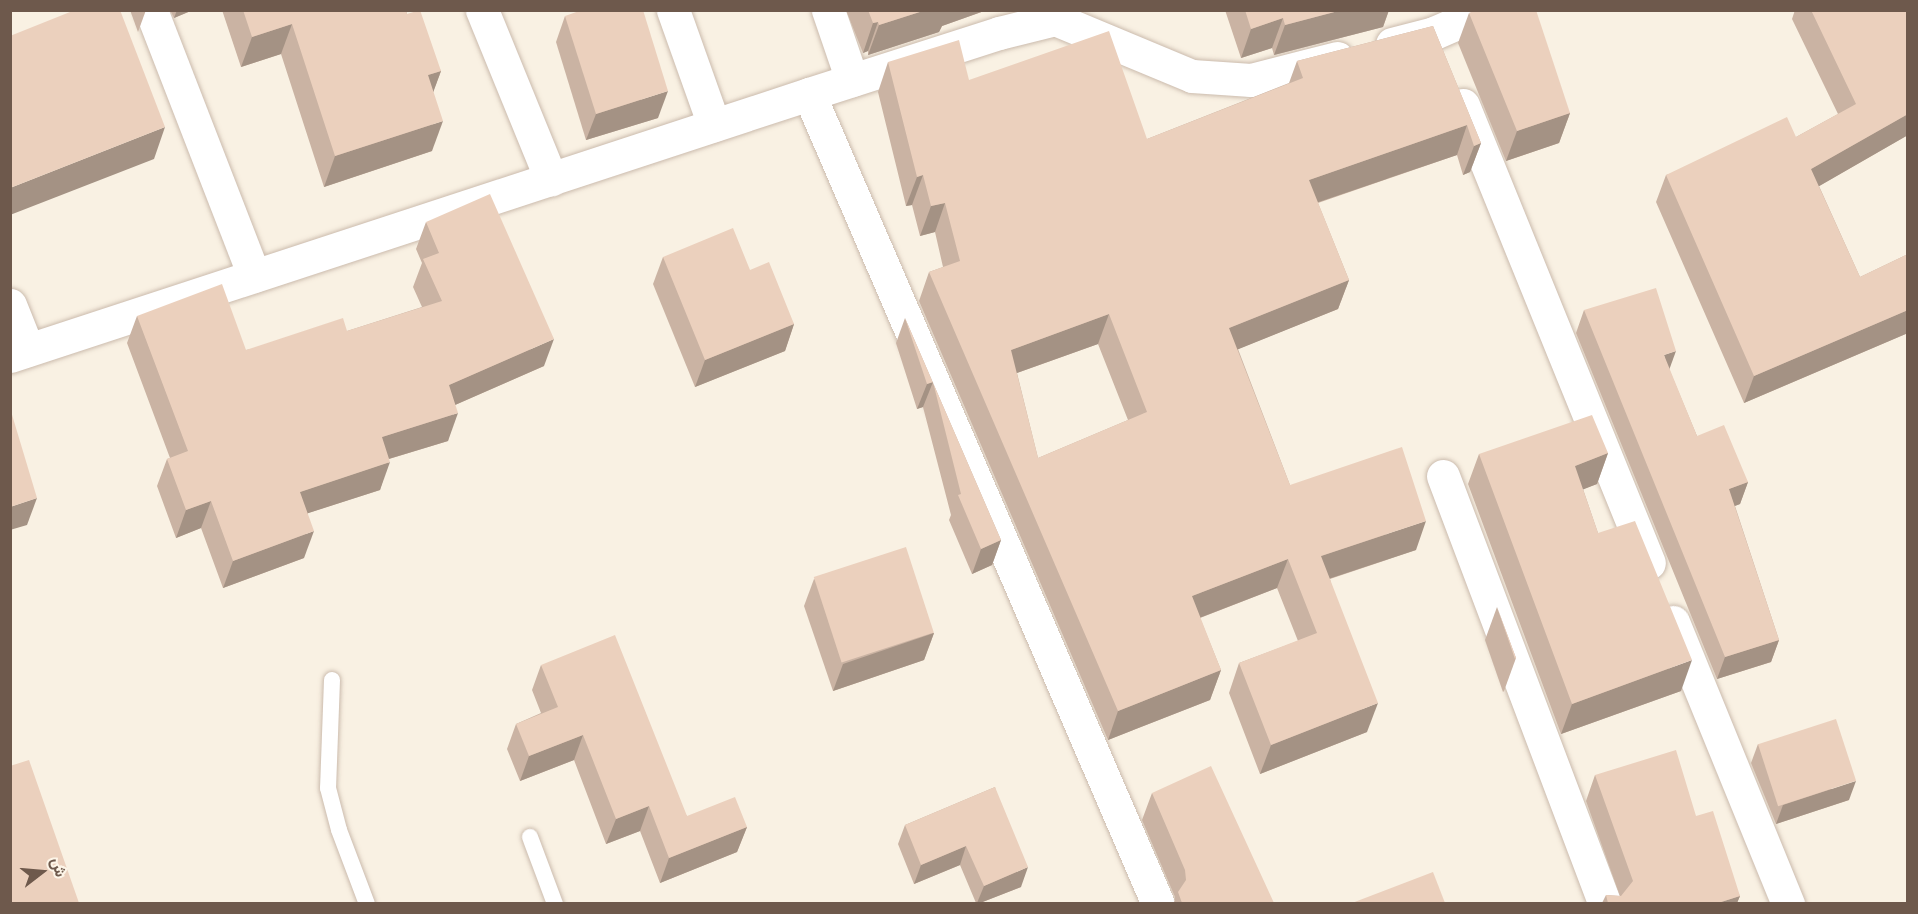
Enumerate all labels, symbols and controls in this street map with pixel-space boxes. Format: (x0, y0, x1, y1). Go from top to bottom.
north arrow (12, 842, 72, 902)
text: ش (48, 855, 72, 879)

